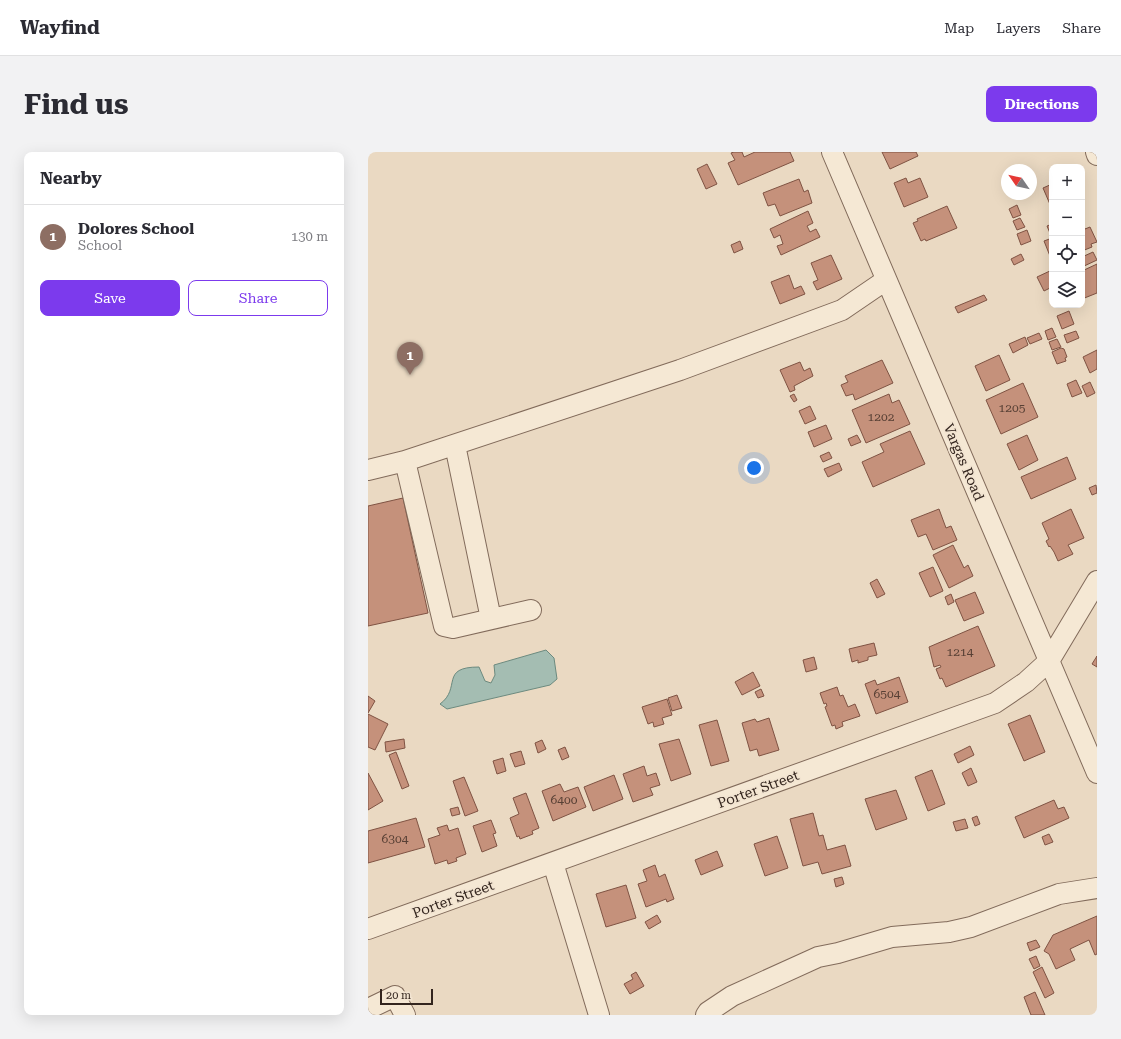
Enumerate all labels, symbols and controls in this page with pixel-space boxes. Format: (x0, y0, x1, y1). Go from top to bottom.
text: Wayfind (20, 16, 100, 39)
text: Map (944, 20, 974, 36)
text: Layers (996, 20, 1040, 36)
text: Share (1062, 20, 1101, 36)
button: Directions (986, 86, 1097, 122)
text: Find us (24, 88, 128, 121)
north arrow (1001, 164, 1037, 200)
map controls (1049, 164, 1085, 308)
button: + (1049, 164, 1085, 200)
text: Nearby (40, 168, 102, 188)
button: − (1049, 200, 1085, 236)
text: Dolores School (78, 220, 194, 238)
text: 1 (49, 229, 57, 244)
text: 130 m (291, 229, 328, 244)
button: locate (1049, 236, 1085, 272)
text: School (78, 238, 122, 253)
button: layers (1049, 272, 1085, 308)
button: Save (40, 280, 180, 316)
button: Share (188, 280, 328, 316)
pin: 1 (397, 342, 423, 375)
house number: 1205 (999, 401, 1026, 415)
house number: 1202 (868, 410, 895, 424)
street label: Vargas Road (941, 421, 987, 503)
your location (744, 458, 764, 478)
house number: 1214 (947, 645, 974, 659)
house number: 6504 (874, 687, 901, 701)
street label: Porter Street (715, 767, 801, 811)
house number: 6400 (551, 793, 578, 807)
house number: 6304 (382, 832, 409, 846)
street label: Porter Street (410, 877, 496, 921)
scale bar (380, 987, 433, 1006)
text: 20 m (386, 989, 411, 1002)

